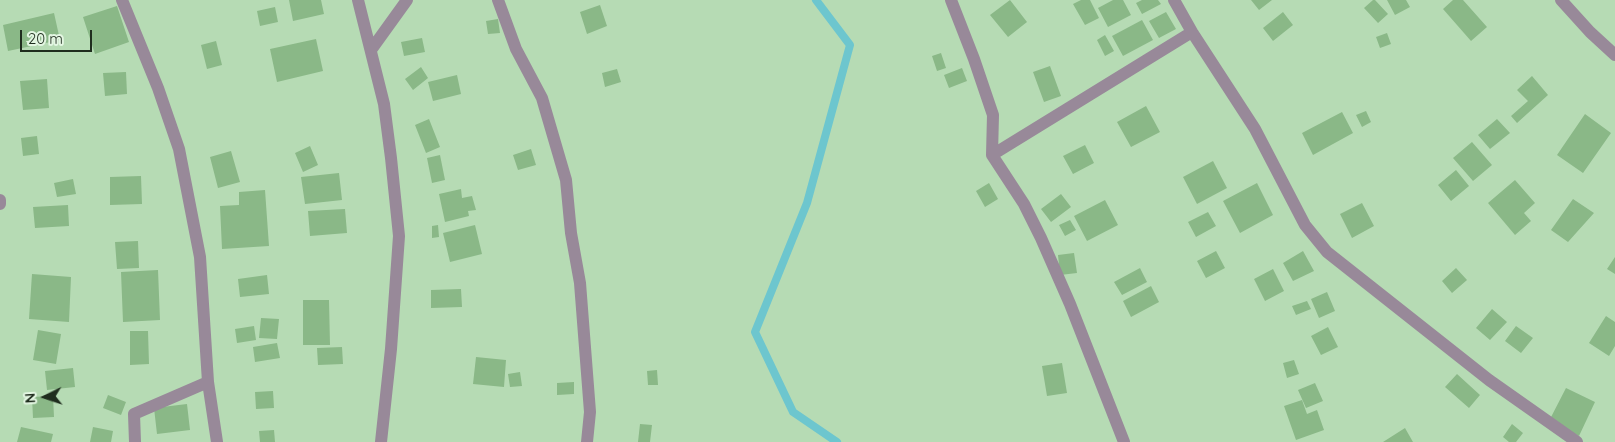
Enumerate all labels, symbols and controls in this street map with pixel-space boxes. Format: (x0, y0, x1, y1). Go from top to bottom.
scale bar (22, 20, 95, 52)
text: 20 m (28, 29, 63, 48)
north arrow (20, 372, 70, 422)
text: N (21, 392, 39, 404)

